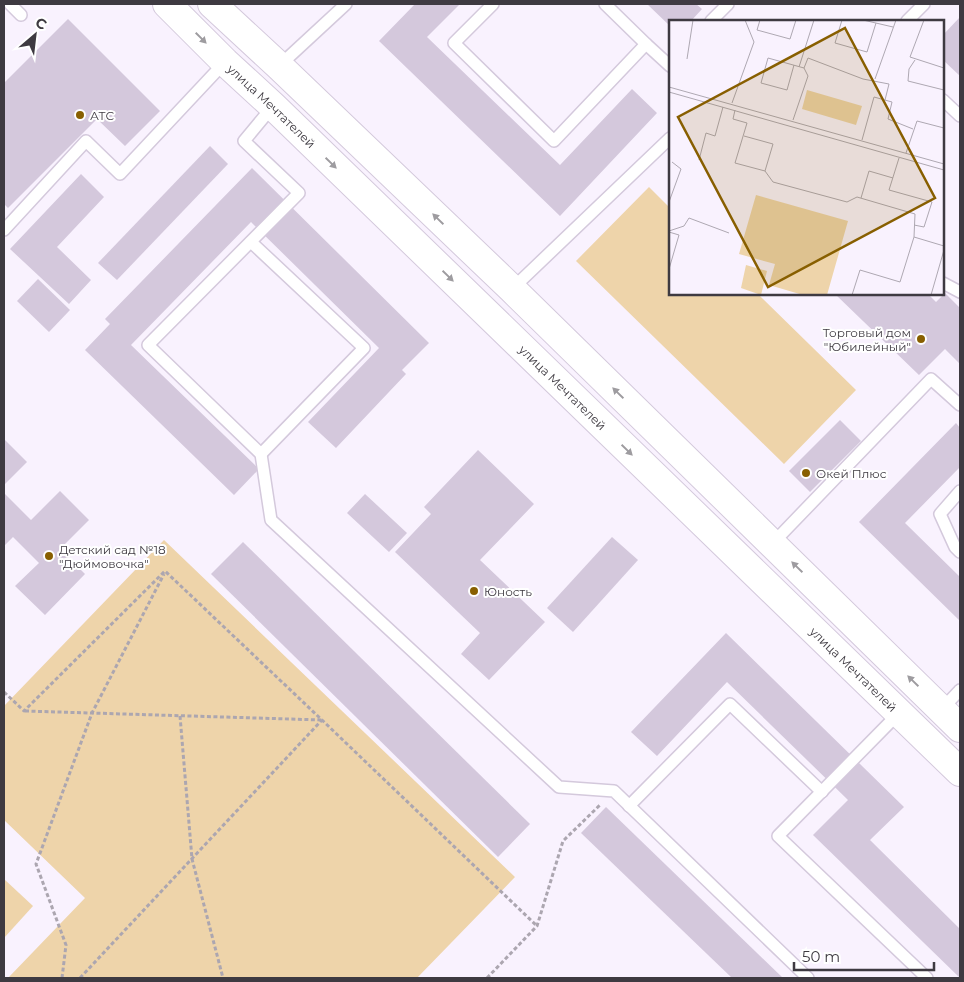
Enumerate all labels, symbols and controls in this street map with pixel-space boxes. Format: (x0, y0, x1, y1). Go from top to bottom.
north arrow (10, 10, 60, 60)
text: С (32, 13, 50, 34)
inset map (669, 20, 944, 295)
one-way arrow (195, 32, 207, 44)
street label: улица Мечтателей (224, 60, 319, 151)
place label: АТС (90, 108, 114, 123)
marker: АТС (74, 109, 86, 121)
one-way arrow (325, 157, 337, 169)
one-way arrow (433, 213, 445, 225)
one-way arrow (442, 270, 454, 282)
place label: Торговый дом "Юбилейный" (823, 325, 911, 354)
marker: Торговый дом "Юбилейный" (915, 333, 927, 345)
street label: улица Мечтателей (516, 341, 610, 433)
one-way arrow (612, 387, 624, 399)
one-way arrow (621, 444, 633, 456)
place label: Окей Плюс (816, 466, 887, 481)
marker: Окей Плюс (800, 467, 812, 479)
place label: Детский сад №18 "Дюймовочка" (59, 542, 166, 571)
marker: Детский сад №18 "Дюймовочка" (43, 550, 55, 562)
one-way arrow (791, 562, 803, 574)
place label: Юность (484, 584, 532, 599)
marker: Юность (468, 585, 480, 597)
street label: улица Мечтателей (806, 623, 900, 715)
one-way arrow (907, 675, 919, 687)
scale bar (794, 940, 934, 972)
text: 50 m (802, 947, 840, 966)

